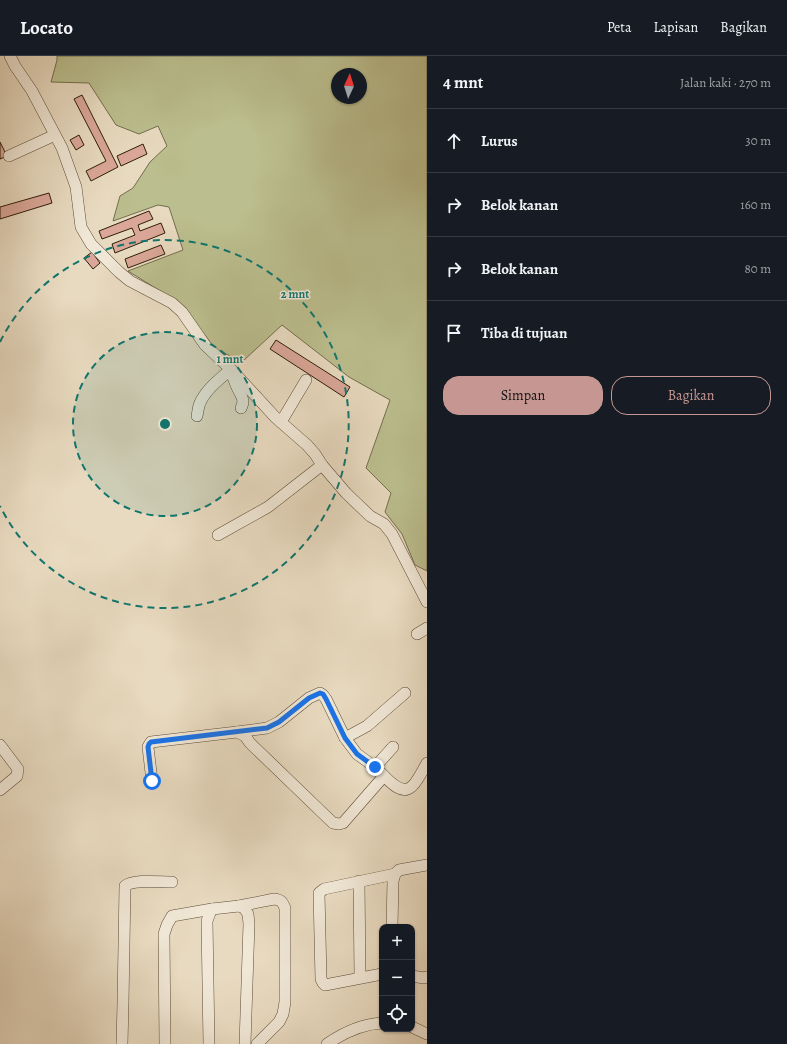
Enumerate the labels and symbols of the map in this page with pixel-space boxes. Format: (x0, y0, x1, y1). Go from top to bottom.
north arrow (331, 68, 367, 104)
text: 2 mnt (281, 286, 309, 302)
text: 1 mnt (216, 351, 244, 367)
centre of rings (158, 417, 172, 431)
route end (366, 758, 384, 776)
route start (143, 772, 161, 790)

